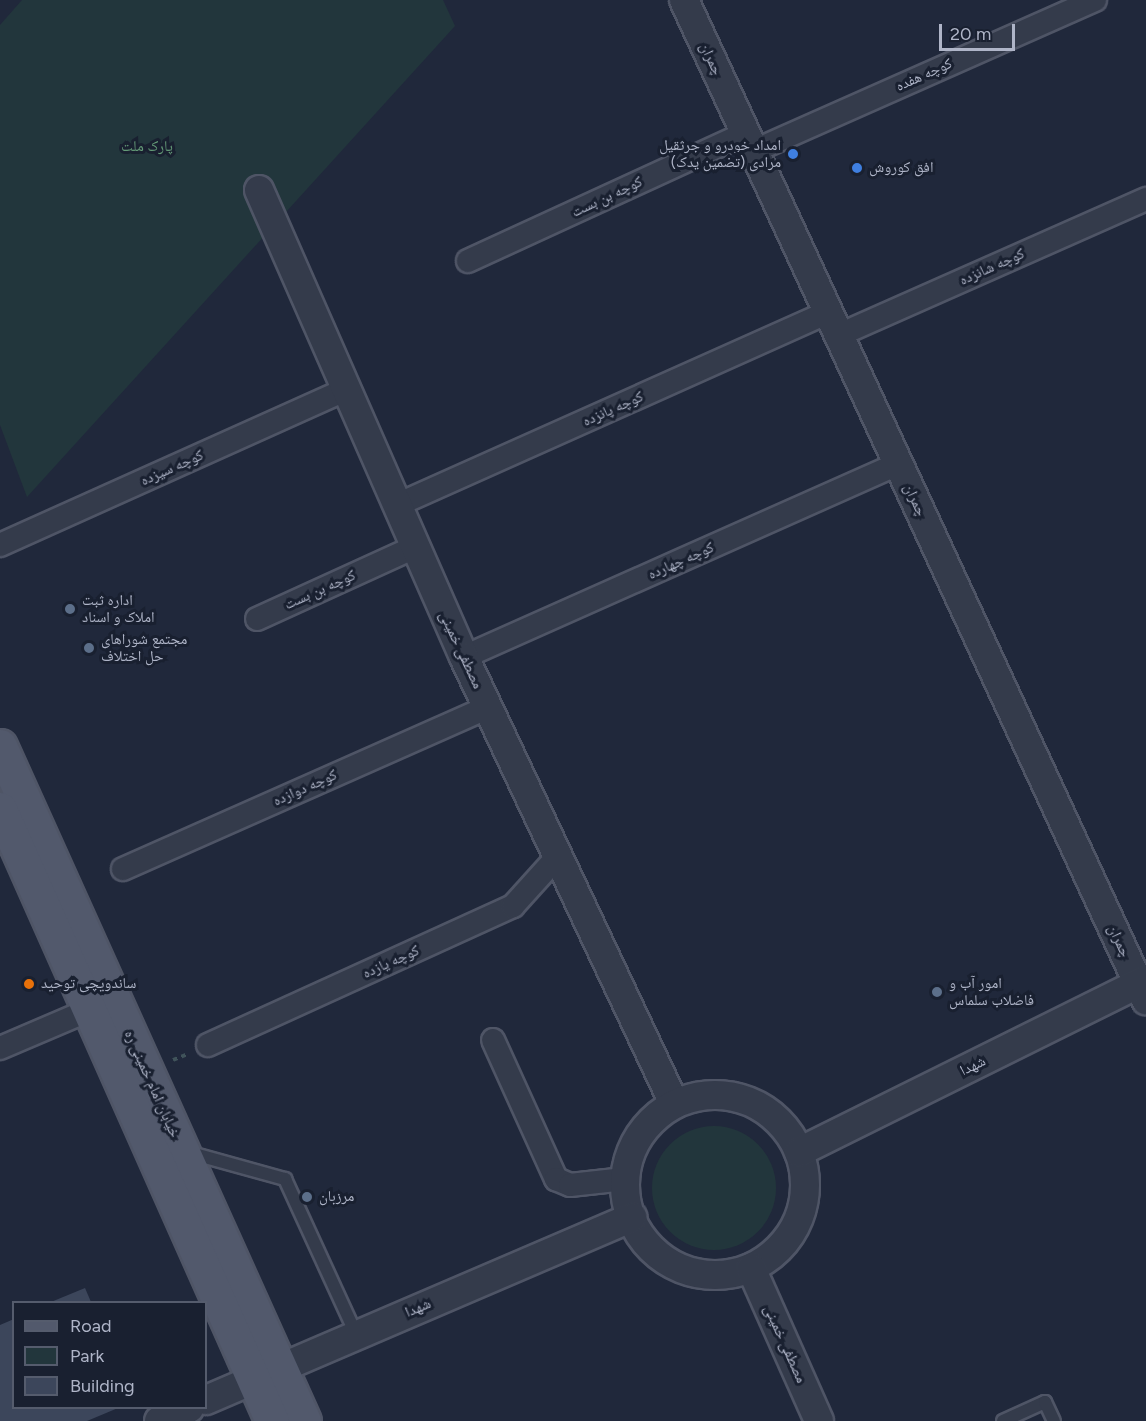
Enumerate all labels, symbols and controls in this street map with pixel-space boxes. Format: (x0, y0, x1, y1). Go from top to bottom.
scale bar (942, 12, 1018, 50)
text: 20 m (950, 23, 991, 45)
street label: چمران (696, 40, 726, 78)
street label: کوچه هفده (893, 55, 955, 95)
place label: امداد خودرو و جرثقیل مرادی (تضمین یدک) (659, 136, 781, 171)
park label: پارک ملت (121, 138, 173, 156)
marker: امداد خودرو و جرثقیل مرادی (تضمین یدک) (786, 147, 800, 161)
place label: افق کوروش (869, 159, 933, 177)
marker: افق کوروش (850, 161, 864, 175)
street label: کوچه بن بست (569, 173, 645, 221)
street label: کوچه شانزده (957, 245, 1027, 289)
street label: کوچه پانزده (580, 388, 646, 430)
street label: کوچه سیزده (138, 446, 206, 490)
street label: چمران (900, 481, 930, 519)
street label: کوچه چهارده (645, 538, 717, 584)
street label: کوچه بن بست (282, 566, 358, 614)
place label: اداره ثبت املاک و اسناد (82, 591, 155, 626)
marker: اداره ثبت املاک و اسناد (63, 602, 77, 616)
street label: مصطفی خمینی (435, 608, 487, 692)
place label: مجتمع شوراهای حل اختلاف (101, 630, 187, 665)
marker: مجتمع شوراهای حل اختلاف (82, 641, 96, 655)
street label: کوچه دوازده (270, 766, 340, 810)
street label: چمران (1104, 922, 1134, 960)
street label: کوچه یازده (360, 942, 422, 982)
place label: امور آب و فاضلاب سلماس (949, 974, 1034, 1009)
place label: ساندویچی توحید (41, 975, 136, 993)
marker: ساندویچی توحید (22, 977, 36, 991)
marker: امور آب و فاضلاب سلماس (930, 985, 944, 999)
street label: خیابان امام خمینی ره (120, 1027, 184, 1141)
street label: شهدا (957, 1052, 989, 1080)
place label: مرزبان (319, 1188, 354, 1206)
marker: مرزبان (300, 1190, 314, 1204)
street label: شهدا (402, 1295, 434, 1321)
legend (12, 1301, 207, 1409)
street label: مصطفی خمینی (760, 1302, 810, 1386)
text: Road (70, 1315, 111, 1337)
text: Park (70, 1345, 104, 1367)
text: Building (70, 1375, 135, 1397)

